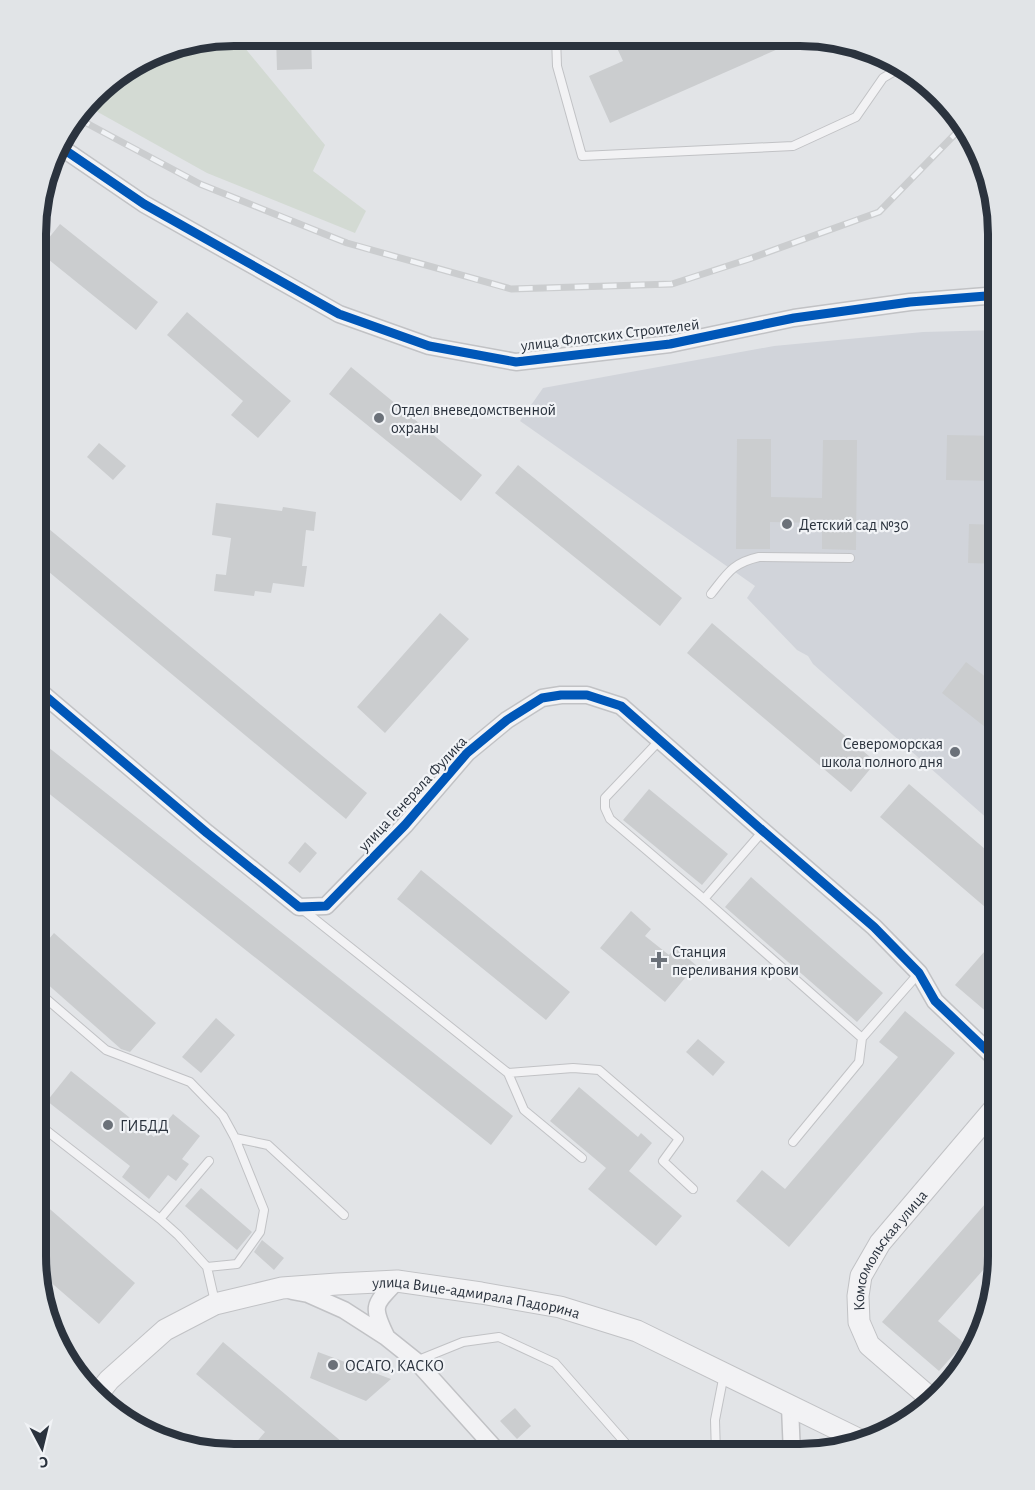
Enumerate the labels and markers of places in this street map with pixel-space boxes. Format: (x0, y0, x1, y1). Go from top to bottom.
place label: Отдел вневедомственной охраны (391, 402, 556, 436)
marker: Отдел вневедомственной охраны (372, 411, 386, 425)
marker: Детский сад №30 (780, 517, 794, 531)
place label: Детский сад №30 (799, 517, 909, 533)
place label: Североморская школа полного дня (821, 736, 943, 770)
marker: Североморская школа полного дня (948, 745, 962, 759)
place label: Станция переливания крови (672, 944, 799, 978)
marker: Станция переливания крови (650, 951, 668, 969)
marker: ГИБДД (101, 1118, 115, 1132)
place label: ГИБДД (120, 1118, 169, 1134)
marker: ОСАГО, КАСКО (326, 1358, 340, 1372)
place label: ОСАГО, КАСКО (345, 1358, 444, 1374)

